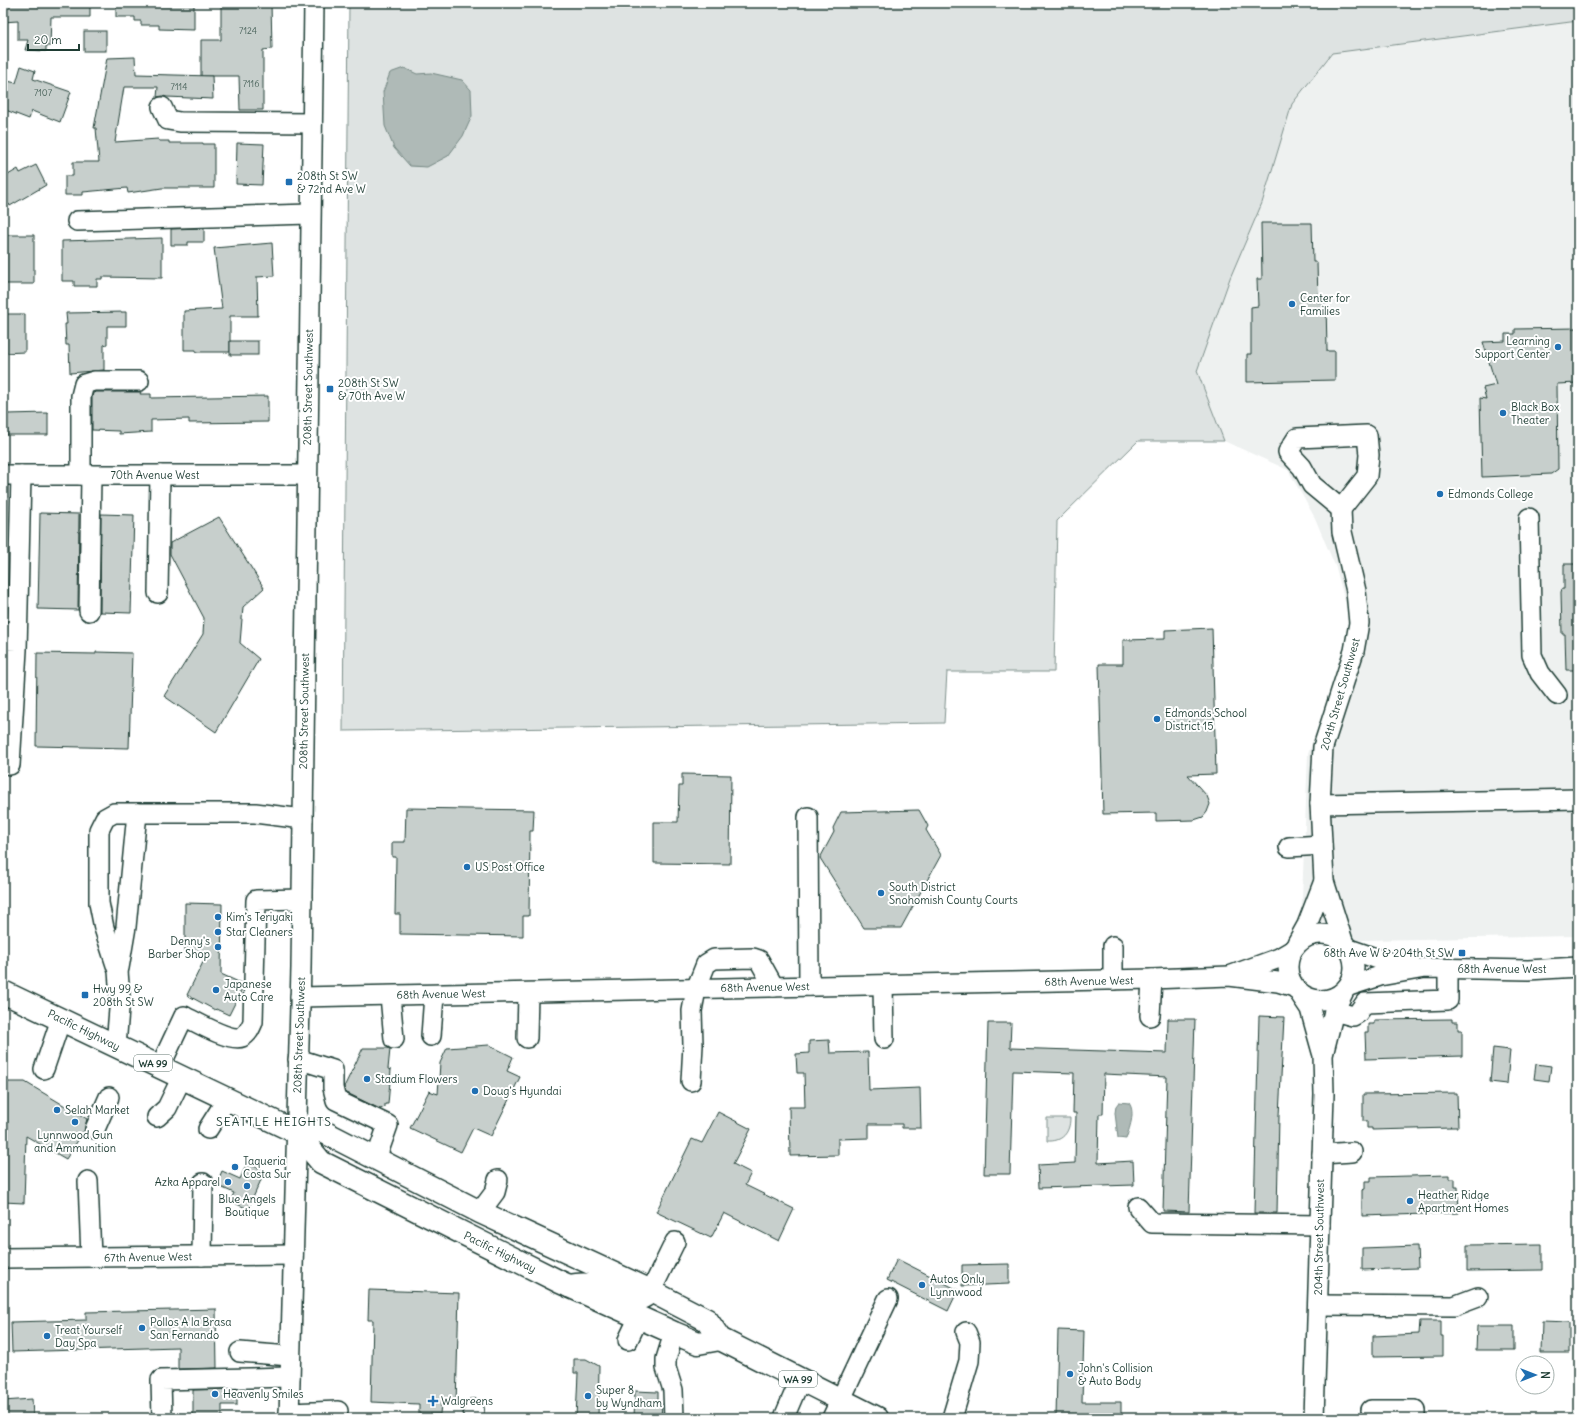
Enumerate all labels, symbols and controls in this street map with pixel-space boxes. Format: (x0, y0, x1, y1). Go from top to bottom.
house number: 7124 (239, 25, 257, 36)
scale bar (28, 26, 79, 52)
text: 20 m (34, 32, 62, 47)
house number: 7116 (243, 78, 259, 89)
house number: 7114 (171, 81, 187, 92)
house number: 7107 (34, 87, 53, 98)
place label: 208th St SW & 72nd Ave W (297, 169, 366, 196)
marker: 208th St SW & 72nd Ave W (284, 177, 294, 187)
place label: Center for Families (1300, 291, 1350, 318)
marker: Center for Families (1287, 299, 1297, 309)
street label: 208th Street Southwest (300, 328, 316, 445)
place label: Learning Support Center (1475, 334, 1551, 361)
marker: Learning Support Center (1553, 342, 1563, 352)
place label: 208th St SW & 70th Ave W (338, 376, 405, 403)
marker: 208th St SW & 70th Ave W (325, 384, 335, 394)
place label: Black Box Theater (1511, 400, 1560, 427)
marker: Black Box Theater (1498, 408, 1508, 418)
street label: 70th Avenue West (110, 468, 200, 482)
place label: Edmonds College (1448, 487, 1533, 501)
marker: Edmonds College (1435, 489, 1445, 499)
street label: 204th Street Southwest (1317, 636, 1363, 752)
street label: 208th Street Southwest (296, 652, 312, 769)
place label: Edmonds School District 15 (1165, 706, 1247, 733)
marker: Edmonds School District 15 (1152, 714, 1162, 724)
place label: US Post Office (475, 860, 545, 874)
marker: US Post Office (462, 862, 472, 872)
place label: South District Snohomish County Courts (889, 880, 1018, 907)
marker: South District Snohomish County Courts (876, 888, 886, 898)
place label: Kim's Teriyaki (226, 910, 293, 924)
marker: Kim's Teriyaki (213, 912, 223, 922)
place label: Star Cleaners (226, 925, 293, 939)
marker: Star Cleaners (213, 927, 223, 937)
place label: Denny's Barber Shop (148, 934, 210, 961)
marker: Denny's Barber Shop (213, 942, 223, 952)
place label: 68th Ave W & 204th St SW (1323, 946, 1454, 960)
marker: 68th Ave W & 204th St SW (1457, 948, 1467, 958)
street label: 68th Avenue West (1457, 962, 1547, 976)
street label: 68th Avenue West (1044, 973, 1134, 989)
street label: 208th Street Southwest (290, 976, 308, 1093)
place label: Japanese Auto Care (224, 977, 274, 1004)
street label: 68th Avenue West (720, 979, 810, 995)
place label: Hwy 99 & 208th St SW (93, 982, 154, 1009)
marker: Japanese Auto Care (211, 985, 221, 995)
street label: 68th Avenue West (396, 986, 486, 1002)
marker: Hwy 99 & 208th St SW (80, 990, 90, 1000)
street label: Pacific Highway (46, 1006, 122, 1054)
road number: WA 99 (134, 1055, 172, 1071)
place label: Stadium Flowers (375, 1072, 457, 1086)
marker: Stadium Flowers (362, 1074, 372, 1084)
place label: Doug's Hyundai (483, 1084, 561, 1098)
marker: Doug's Hyundai (470, 1086, 480, 1096)
place label: Selah Market (65, 1103, 130, 1117)
marker: Selah Market (52, 1105, 62, 1115)
district label: SEATTLE HEIGHTS (216, 1114, 332, 1129)
marker: Lynnwood Gun and Ammunition (70, 1117, 80, 1127)
place label: Lynnwood Gun and Ammunition (34, 1128, 116, 1155)
place label: Taqueria Costa Sur (243, 1154, 291, 1181)
marker: Taqueria Costa Sur (230, 1162, 240, 1172)
place label: Azka Apparel (155, 1175, 220, 1189)
marker: Azka Apparel (223, 1177, 233, 1187)
street label: 204th Street Southwest (1311, 1178, 1327, 1295)
marker: Blue Angels Boutique (242, 1181, 252, 1191)
place label: Heather Ridge Apartment Homes (1418, 1188, 1509, 1215)
place label: Blue Angels Boutique (218, 1192, 276, 1219)
marker: Heather Ridge Apartment Homes (1405, 1196, 1415, 1206)
street label: Pacific Highway (462, 1228, 538, 1276)
street label: 67th Avenue West (104, 1249, 192, 1265)
place label: Autos Only Lynnwood (930, 1272, 985, 1299)
marker: Autos Only Lynnwood (917, 1280, 927, 1290)
place label: Pollos A la Brasa San Fernando (150, 1315, 231, 1342)
place label: Treat Yourself Day Spa (55, 1323, 123, 1350)
marker: Pollos A la Brasa San Fernando (137, 1323, 147, 1333)
marker: Treat Yourself Day Spa (42, 1331, 52, 1341)
north arrow (1515, 1355, 1555, 1395)
place label: John's Collision & Auto Body (1078, 1361, 1153, 1388)
marker: John's Collision & Auto Body (1065, 1369, 1075, 1379)
road number: WA 99 (779, 1371, 817, 1387)
text: N (1538, 1371, 1552, 1379)
place label: Super 8 by Wyndham (596, 1383, 662, 1410)
place label: Heavenly Smiles (223, 1387, 304, 1401)
marker: Heavenly Smiles (210, 1389, 220, 1399)
marker: Super 8 by Wyndham (583, 1391, 593, 1401)
place label: Walgreens (441, 1394, 493, 1408)
marker: Walgreens (428, 1396, 438, 1406)

